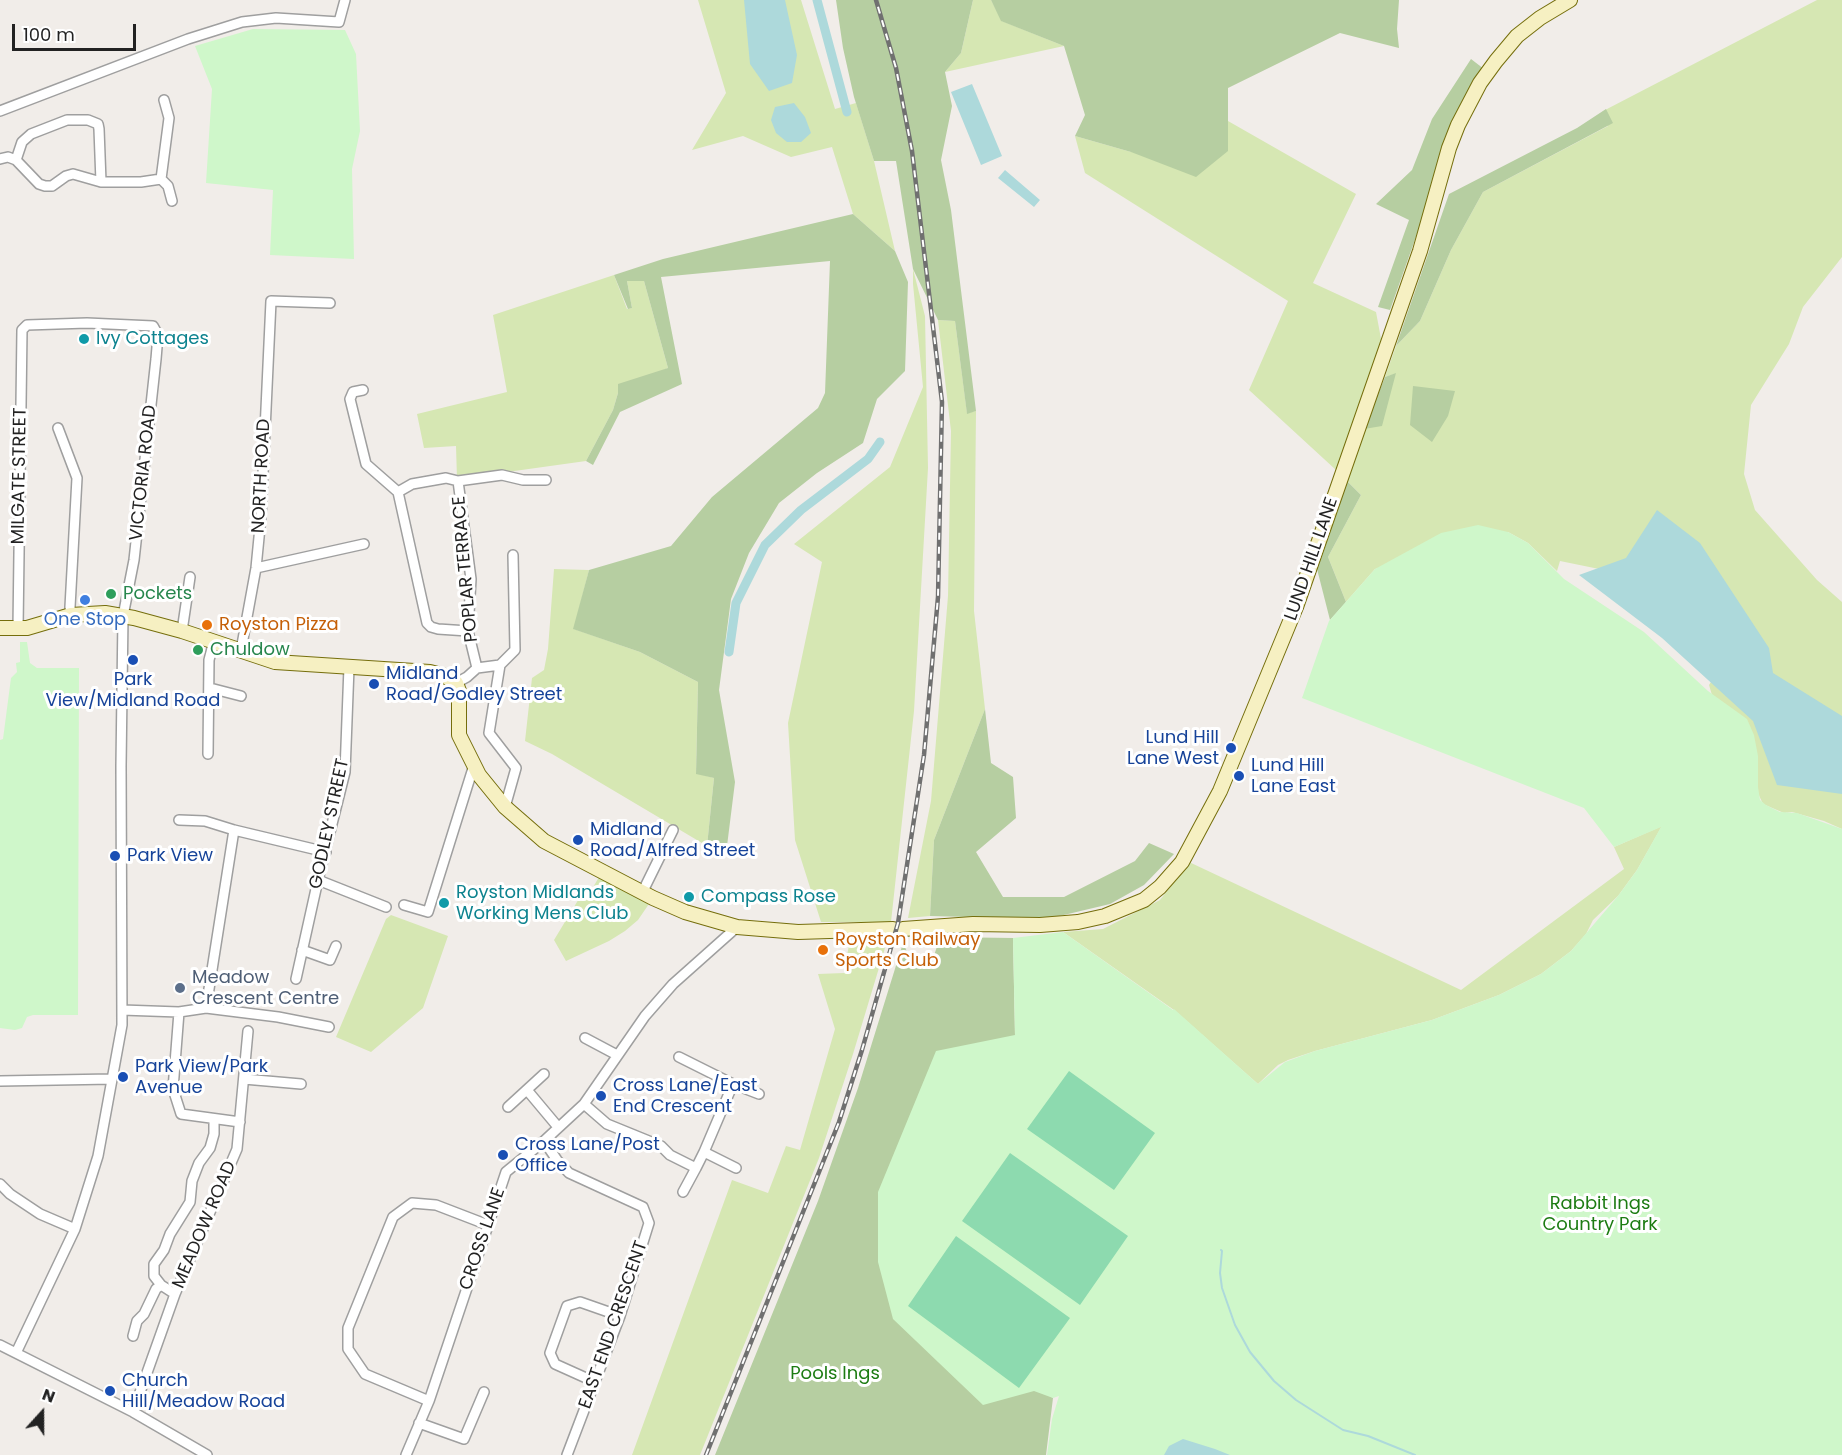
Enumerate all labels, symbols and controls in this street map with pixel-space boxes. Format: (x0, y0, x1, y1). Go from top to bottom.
scale bar (15, 12, 140, 50)
text: 100 m (23, 22, 75, 47)
place label: Ivy Cottages (96, 328, 209, 350)
marker: Ivy Cottages (77, 332, 91, 346)
street label: VICTORIA ROAD (126, 404, 162, 542)
street label: MILGATE STREET (8, 407, 32, 545)
street label: NORTH ROAD (248, 418, 276, 534)
street label: LUND HILL LANE (1281, 494, 1343, 624)
street label: POPLAR TERRACE (449, 495, 483, 643)
place label: Pockets (123, 583, 192, 605)
marker: Pockets (104, 587, 118, 601)
marker: One Stop (78, 593, 92, 607)
place label: One Stop (44, 609, 126, 631)
place label: Royston Pizza (219, 614, 339, 636)
marker: Royston Pizza (200, 618, 214, 632)
place label: Chuldow (210, 639, 290, 661)
marker: Chuldow (191, 643, 205, 657)
marker: Park View/Midland Road (126, 653, 140, 667)
place label: Midland Road/Godley Street (386, 663, 562, 706)
place label: Park View/Midland Road (45, 669, 221, 712)
marker: Midland Road/Godley Street (367, 677, 381, 691)
place label: Lund Hill Lane West (1127, 727, 1219, 770)
marker: Lund Hill Lane West (1224, 741, 1238, 755)
place label: Lund Hill Lane East (1251, 755, 1336, 798)
street label: GODLEY STREET (306, 757, 354, 891)
marker: Lund Hill Lane East (1232, 769, 1246, 783)
place label: Midland Road/Alfred Street (590, 819, 755, 862)
marker: Midland Road/Alfred Street (571, 833, 585, 847)
place label: Park View (127, 845, 213, 867)
marker: Park View (108, 849, 122, 863)
place label: Royston Midlands Working Mens Club (456, 882, 628, 924)
place label: Compass Rose (701, 886, 836, 908)
marker: Compass Rose (682, 890, 696, 904)
marker: Royston Midlands Working Mens Club (437, 896, 451, 910)
place label: Royston Railway Sports Club (835, 929, 980, 972)
marker: Royston Railway Sports Club (816, 943, 830, 957)
place label: Meadow Crescent Centre (192, 967, 339, 1010)
marker: Meadow Crescent Centre (173, 981, 187, 995)
place label: Park View/Park Avenue (135, 1056, 268, 1098)
marker: Park View/Park Avenue (116, 1070, 130, 1084)
place label: Cross Lane/East End Crescent (613, 1075, 757, 1118)
marker: Cross Lane/East End Crescent (594, 1089, 608, 1103)
place label: Cross Lane/Post Office (515, 1134, 660, 1176)
marker: Cross Lane/Post Office (496, 1148, 510, 1162)
street label: MEADOW ROAD (168, 1158, 242, 1292)
street label: CROSS LANE (455, 1185, 511, 1293)
park label: Rabbit Ings Country Park (1542, 1193, 1658, 1236)
street label: EAST END CRESCENT (575, 1238, 653, 1412)
park label: Pools Ings (790, 1363, 880, 1385)
place label: Church Hill/Meadow Road (122, 1370, 285, 1412)
north arrow (12, 1383, 72, 1443)
text: N (39, 1383, 58, 1409)
marker: Church Hill/Meadow Road (103, 1384, 117, 1398)

